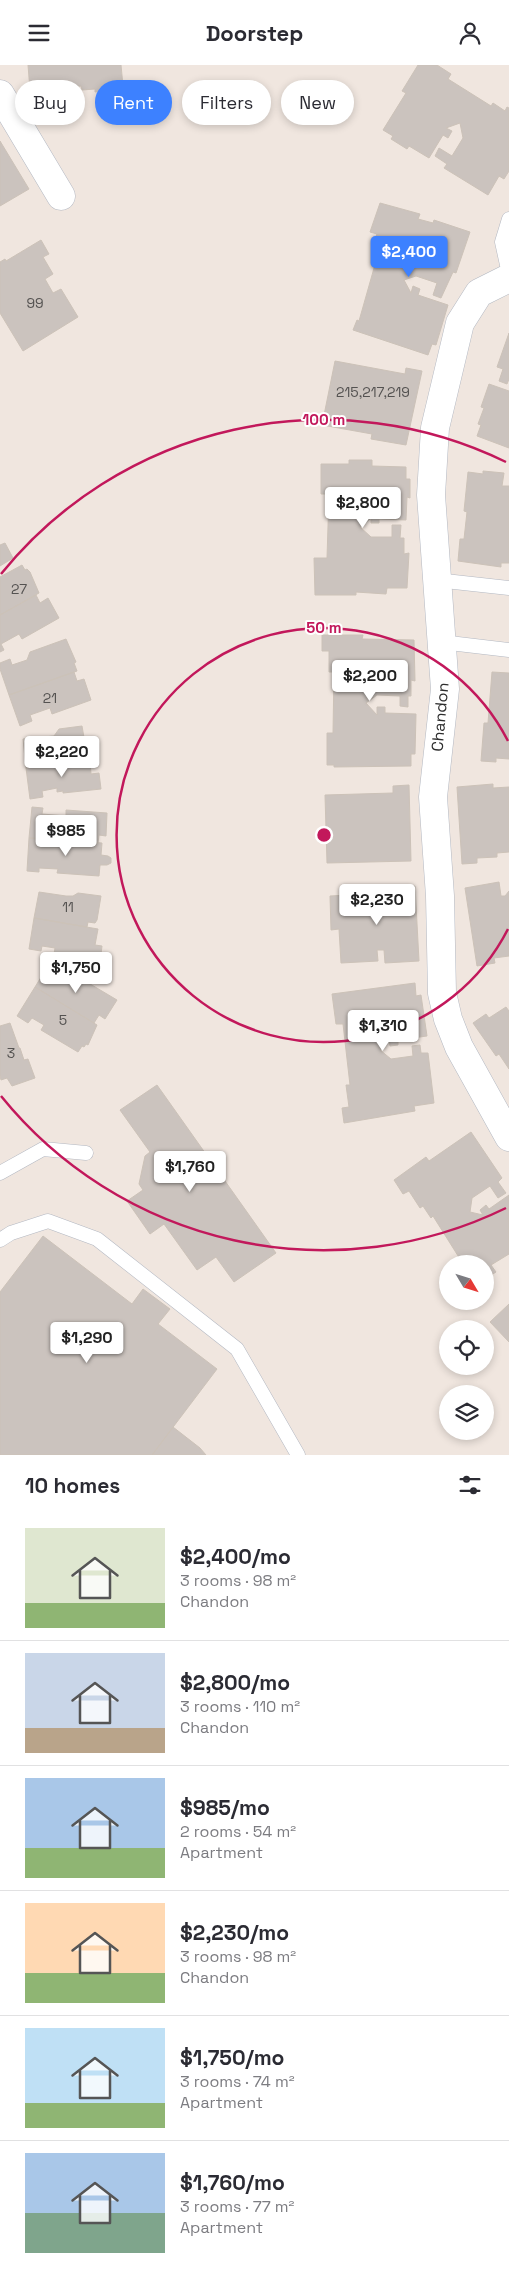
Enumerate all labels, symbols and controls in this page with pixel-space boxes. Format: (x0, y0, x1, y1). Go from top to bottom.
icon: menu (25, 19, 53, 47)
text: Doorstep (206, 19, 303, 47)
icon: person (456, 19, 484, 47)
chip: Buy (15, 80, 85, 125)
chip: Rent (95, 80, 172, 125)
chip: Filters (182, 80, 271, 125)
chip: New (281, 80, 354, 125)
pin: $2,400 (368, 235, 450, 278)
text: $2,400 (382, 241, 436, 262)
house number: 99 (26, 294, 44, 312)
house number: 215,217,219 (336, 383, 410, 401)
text: 100 m (303, 410, 345, 429)
pin: $2,800 (322, 487, 404, 529)
text: $2,800 (336, 492, 390, 513)
house number: 27 (11, 580, 27, 598)
text: 50 m (306, 618, 342, 637)
pin: $2,200 (329, 659, 411, 702)
text: $2,200 (343, 665, 397, 686)
street label: Chandon (427, 682, 453, 752)
house number: 21 (43, 689, 57, 707)
pin: $2,220 (21, 735, 103, 778)
text: $2,220 (35, 741, 89, 762)
pin: $985 (36, 815, 96, 857)
text: $985 (47, 820, 85, 841)
centre of rings (315, 826, 333, 844)
pin: $2,230 (336, 883, 418, 926)
text: $2,230 (350, 889, 404, 910)
house number: 11 (62, 898, 74, 916)
pin: $1,750 (35, 951, 117, 994)
text: $1,750 (51, 957, 101, 978)
pin: $1,310 (342, 1009, 424, 1052)
house number: 5 (59, 1011, 67, 1029)
text: $1,310 (359, 1015, 407, 1036)
house number: 3 (7, 1044, 15, 1062)
pin: $1,760 (149, 1151, 231, 1193)
text: $1,760 (165, 1156, 215, 1177)
north arrow (439, 1255, 494, 1310)
map controls (439, 1255, 494, 1440)
button: locate (439, 1320, 494, 1375)
pin: $1,290 (46, 1321, 128, 1364)
text: $1,290 (61, 1327, 113, 1348)
button: layers (439, 1385, 494, 1440)
icon: filters (456, 1471, 484, 1499)
text: 10 homes (25, 1472, 120, 1499)
text: $2,400/mo (180, 1543, 291, 1570)
icon: home (65, 1548, 125, 1608)
text: 3 rooms · 98 m² (180, 1570, 296, 1591)
text: Chandon (180, 1591, 249, 1612)
text: $2,800/mo (180, 1669, 290, 1696)
icon: home (65, 1673, 125, 1733)
text: 3 rooms · 110 m² (180, 1696, 300, 1717)
text: Chandon (180, 1717, 249, 1738)
text: $985/mo (180, 1794, 270, 1821)
icon: home (65, 1798, 125, 1858)
text: 2 rooms · 54 m² (180, 1821, 296, 1842)
text: Apartment (180, 1842, 263, 1863)
text: $2,230/mo (180, 1919, 289, 1946)
icon: home (65, 1923, 125, 1983)
text: 3 rooms · 98 m² (180, 1946, 296, 1967)
text: Chandon (180, 1967, 249, 1988)
text: $1,750/mo (180, 2044, 284, 2071)
icon: home (65, 2048, 125, 2108)
text: 3 rooms · 74 m² (180, 2071, 295, 2092)
text: Apartment (180, 2092, 263, 2113)
text: $1,760/mo (180, 2169, 285, 2196)
icon: home (65, 2173, 125, 2233)
text: 3 rooms · 77 m² (180, 2196, 294, 2217)
text: Apartment (180, 2217, 263, 2238)

